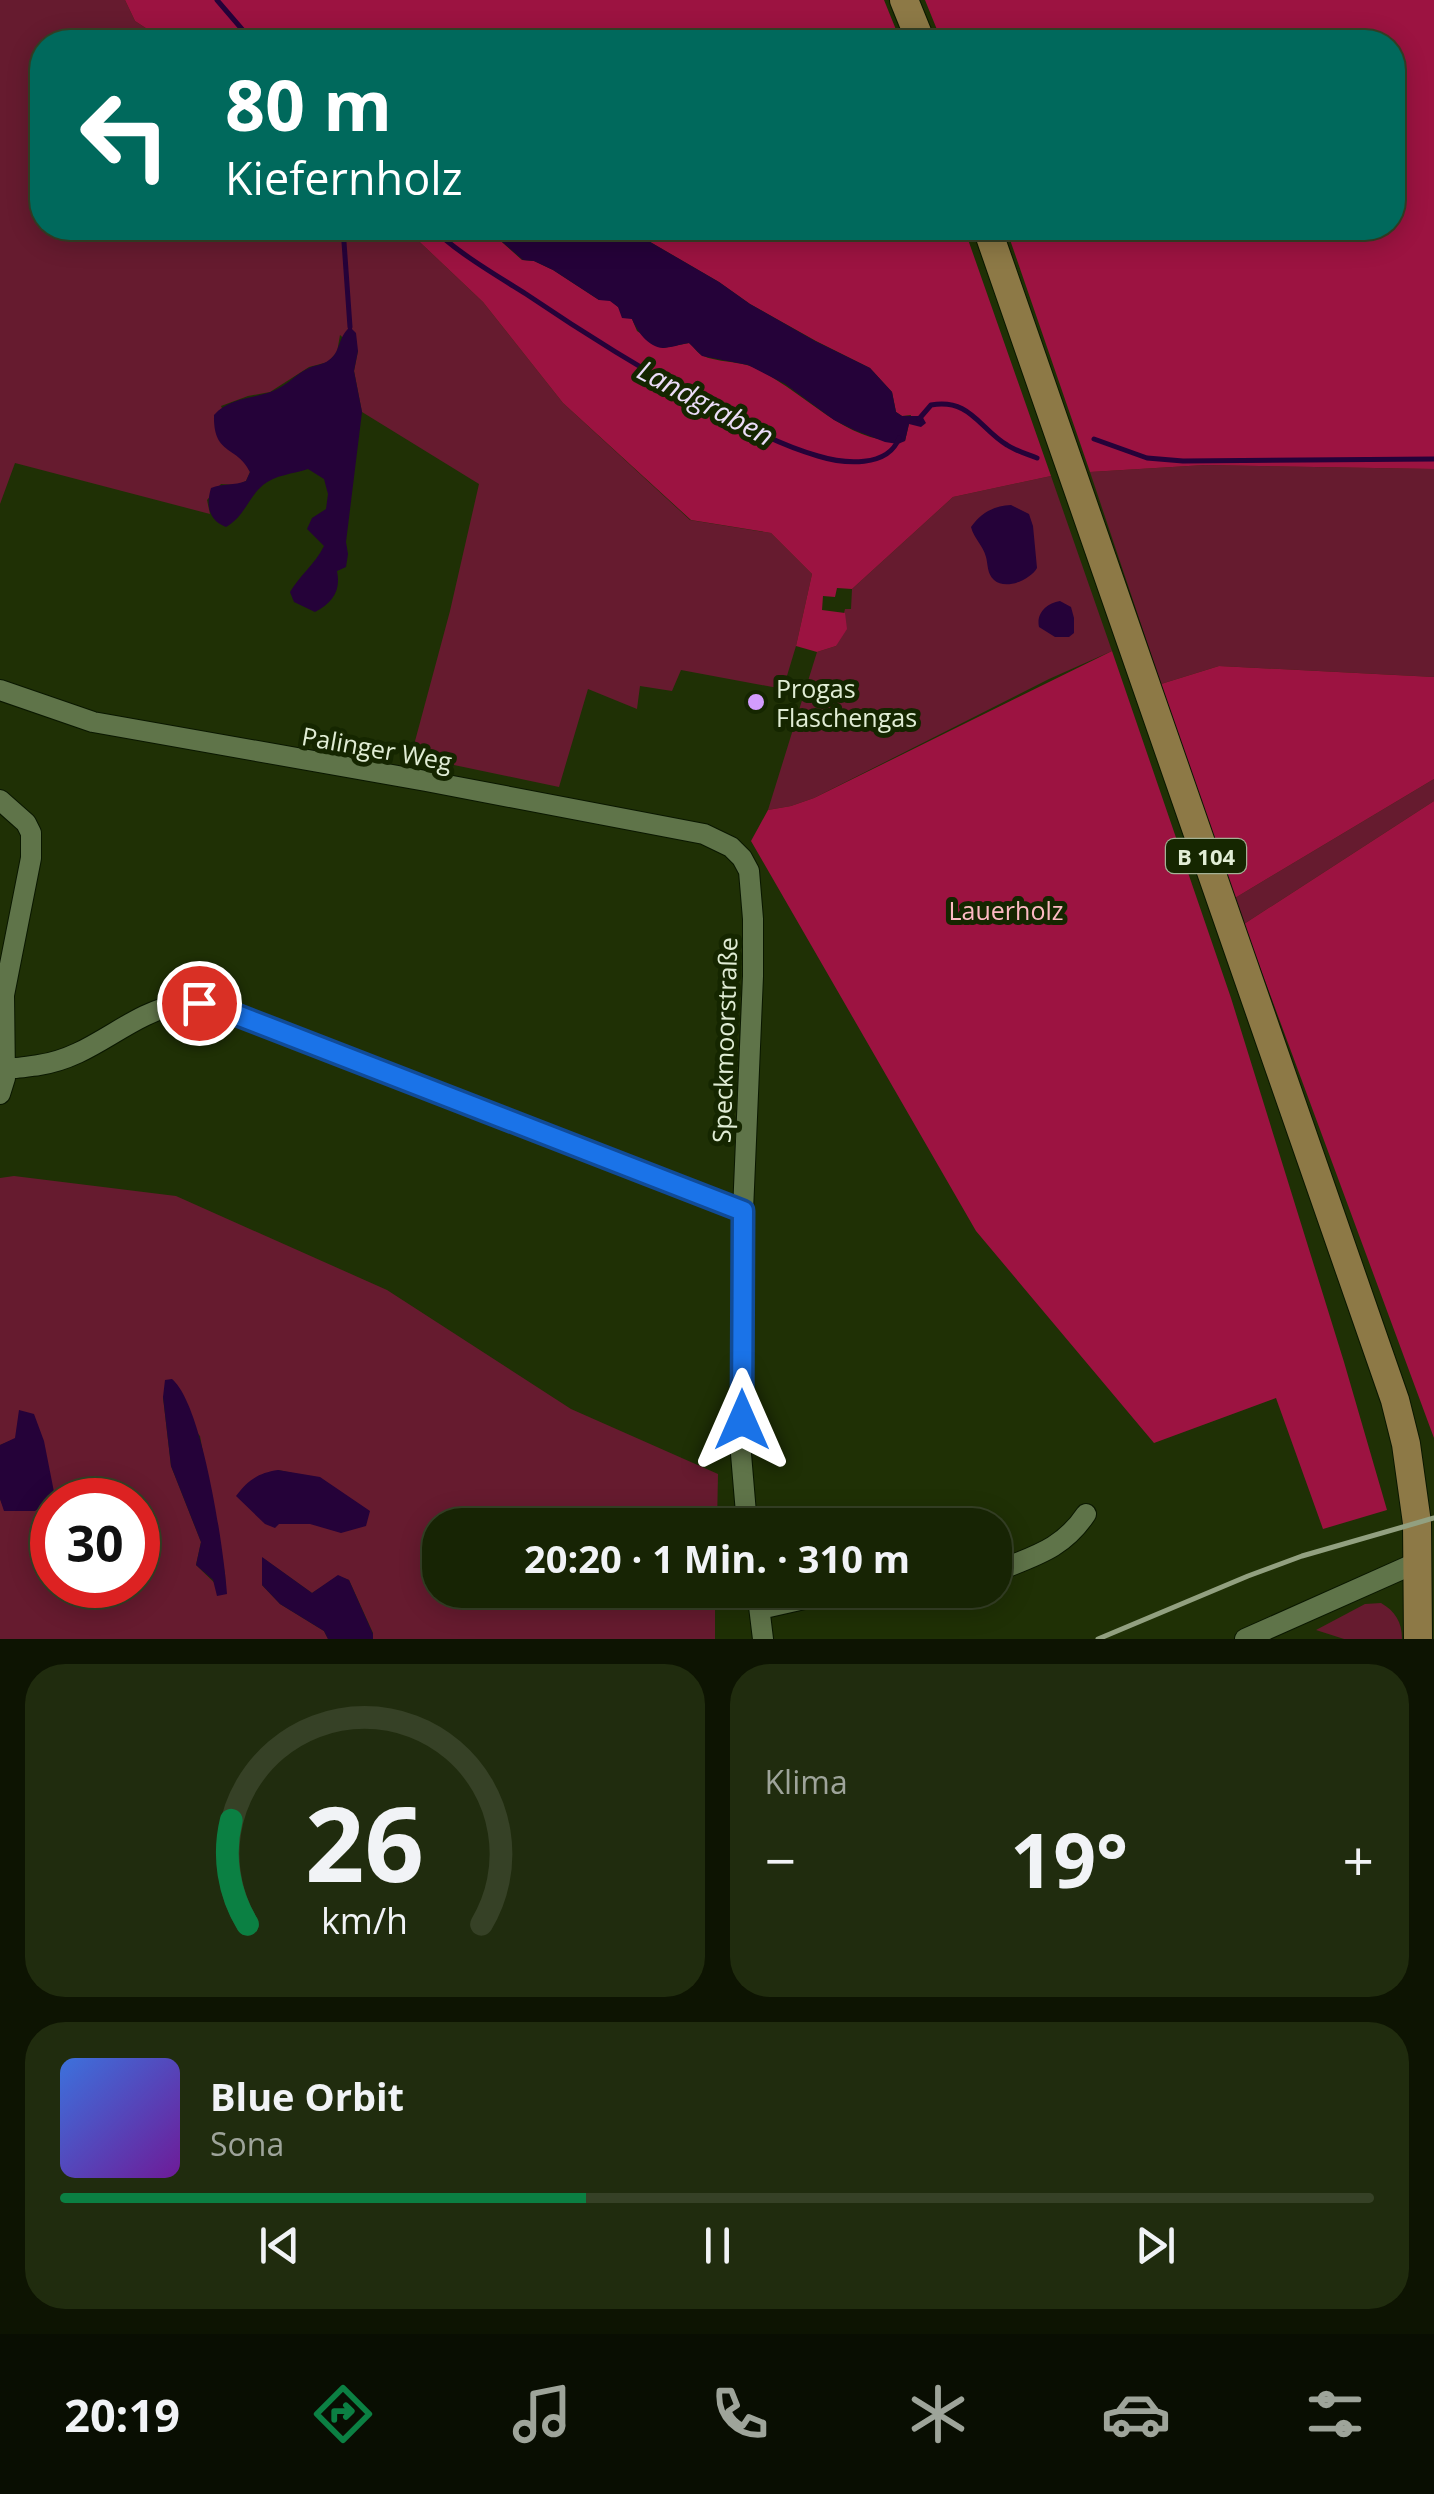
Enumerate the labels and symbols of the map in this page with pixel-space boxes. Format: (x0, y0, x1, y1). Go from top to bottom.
water label: Landgraben (631, 350, 781, 454)
place label: Progas Flaschengas (776, 671, 917, 734)
marker: Progas Flaschengas (745, 691, 767, 713)
street label: Palinger Weg (299, 718, 455, 778)
road number: B 104 (1166, 839, 1246, 873)
park label: Lauerholz (949, 893, 1063, 927)
street label: Speckmoorstraße (703, 936, 745, 1144)
pin (157, 961, 242, 1046)
position arrow (690, 1368, 794, 1472)
speed limit sign: 30 (30, 1478, 160, 1608)

